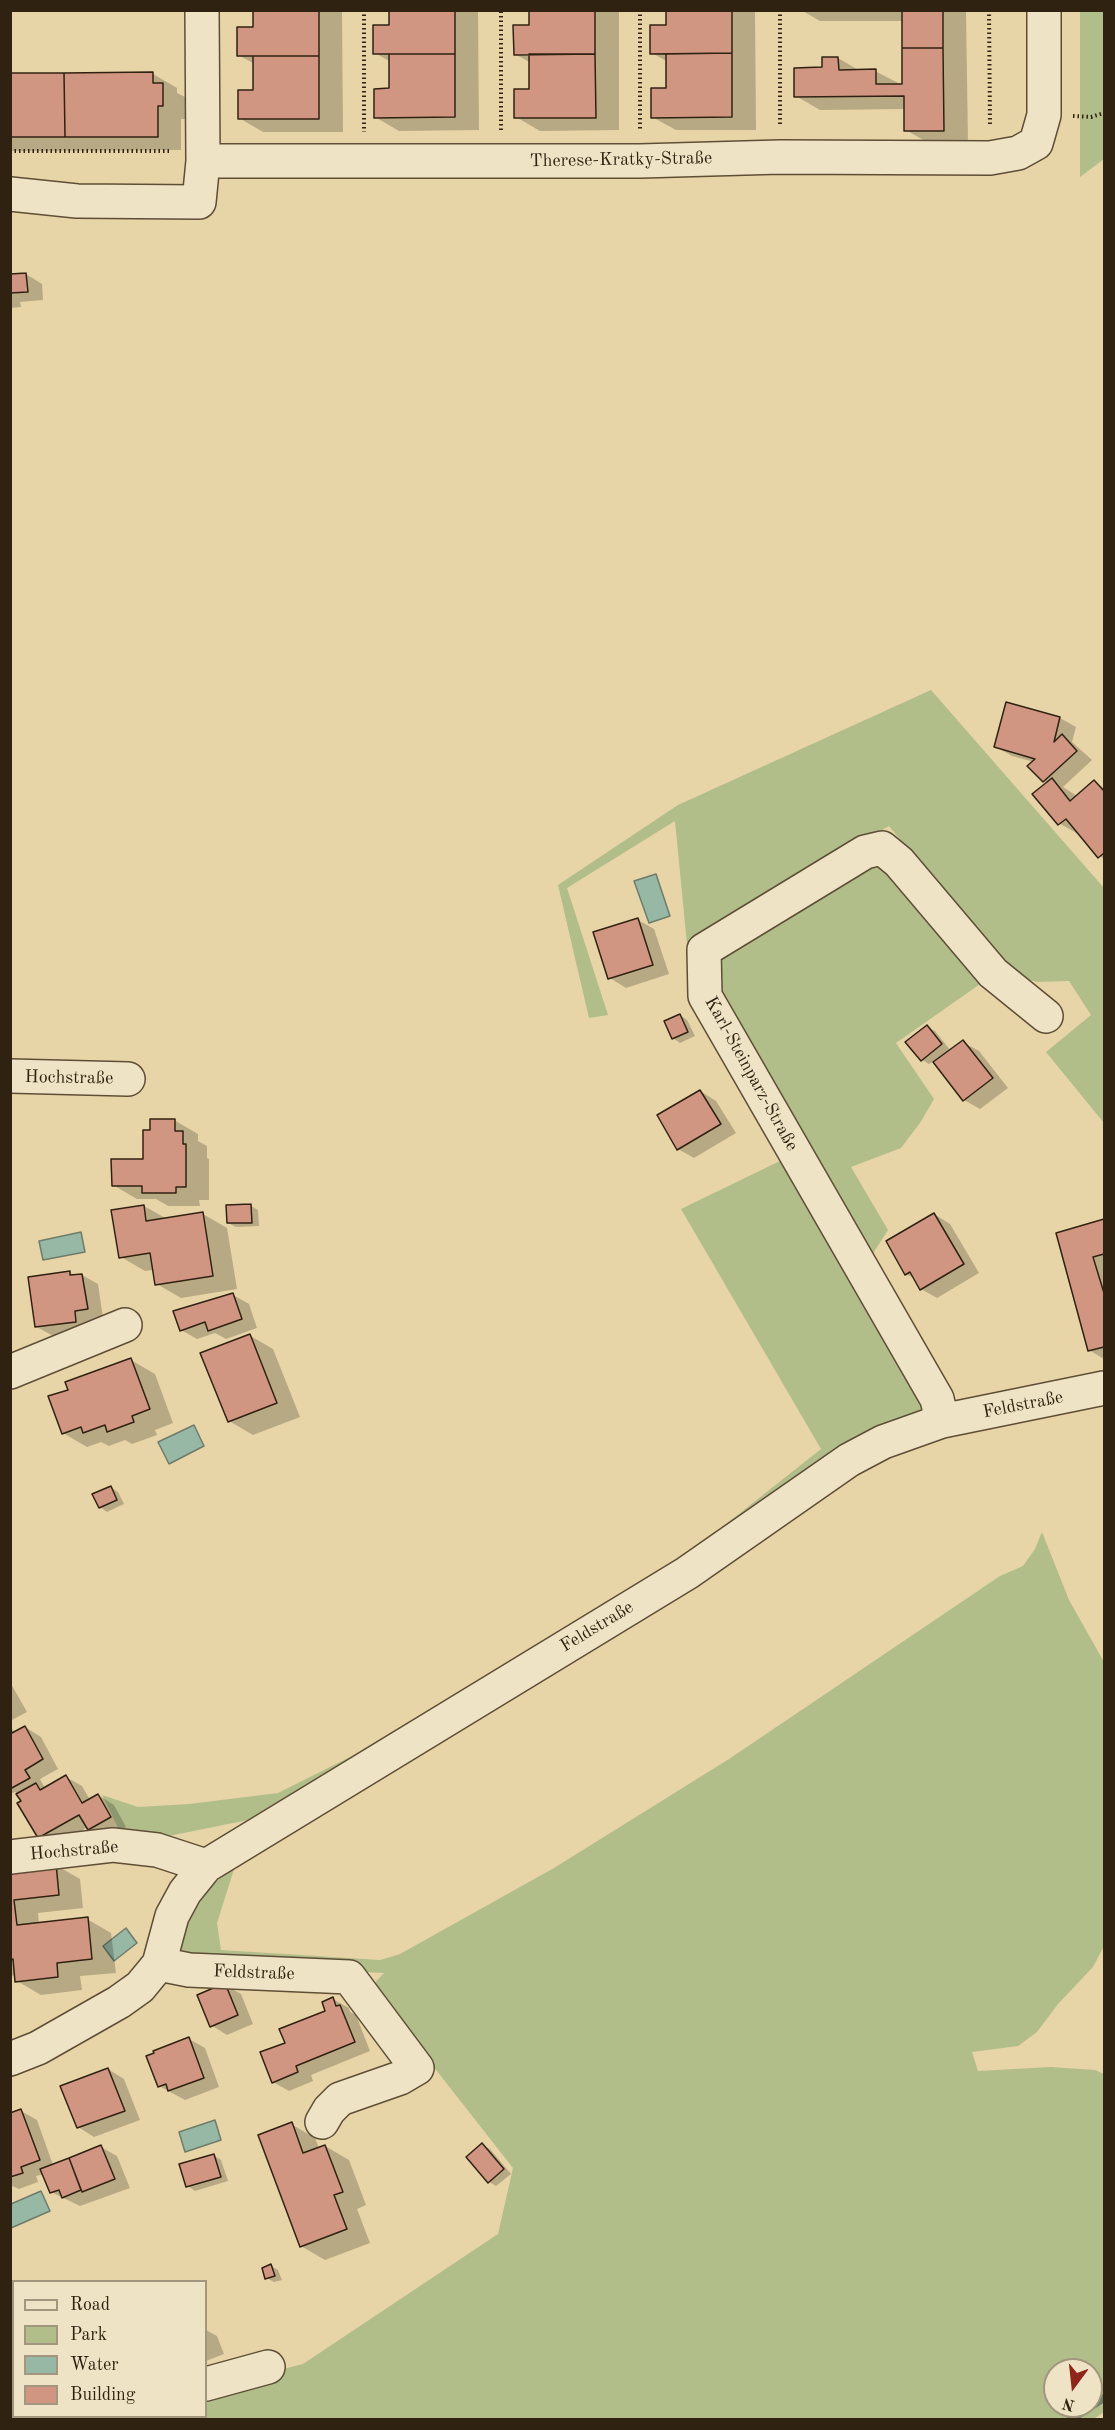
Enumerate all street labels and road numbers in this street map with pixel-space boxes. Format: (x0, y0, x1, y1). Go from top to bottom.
street label: Therese-Kratky-Straße (530, 148, 712, 172)
street label: Karl-Steinparz-Straße (700, 993, 802, 1155)
street label: Hochstraße (24, 1066, 114, 1090)
street label: Feldstraße (981, 1387, 1065, 1423)
street label: Feldstraße (556, 1597, 638, 1657)
street label: Hochstraße (29, 1836, 119, 1866)
street label: Feldstraße (213, 1961, 295, 1985)

